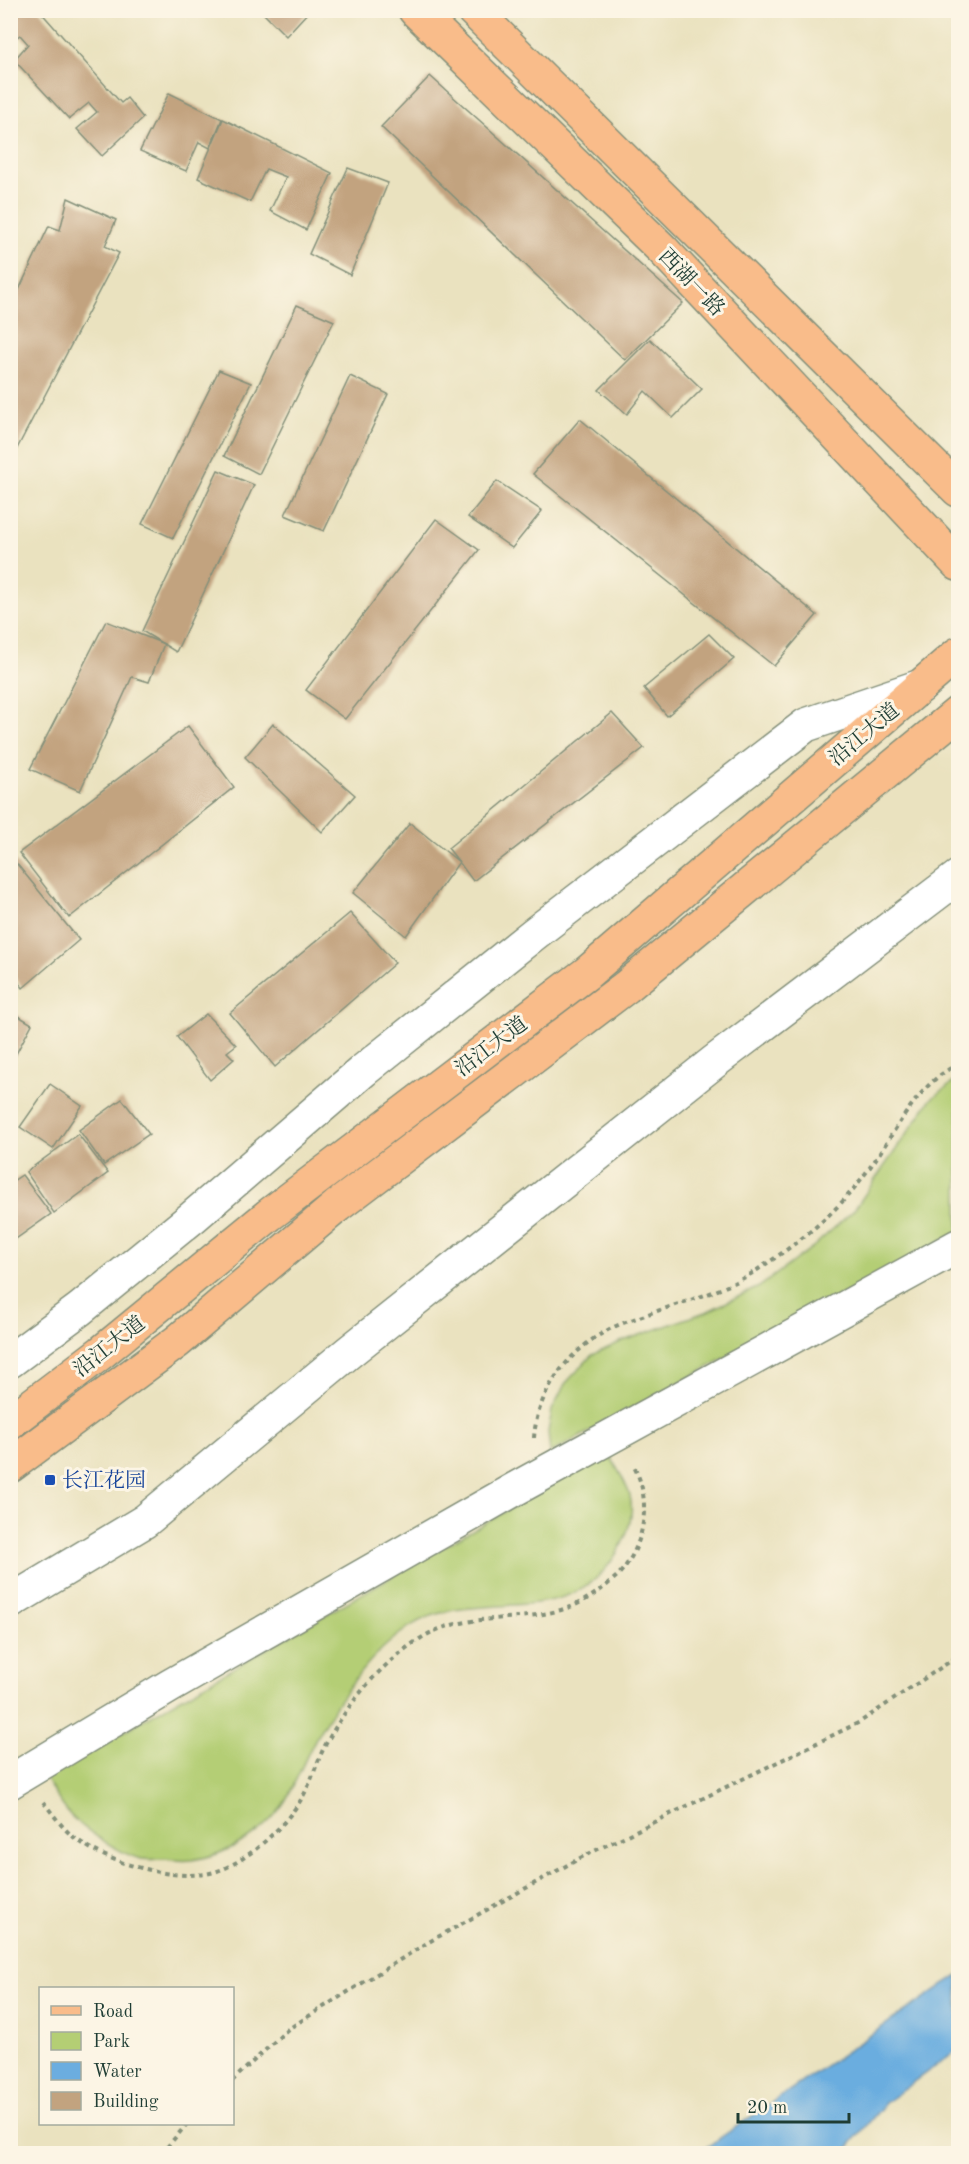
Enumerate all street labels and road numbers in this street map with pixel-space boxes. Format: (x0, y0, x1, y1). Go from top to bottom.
street label: 西湖一路 (654, 244, 729, 321)
street label: 沿江大道 (825, 699, 904, 770)
street label: 沿江大道 (451, 1012, 532, 1081)
street label: 沿江大道 (69, 1311, 149, 1381)

